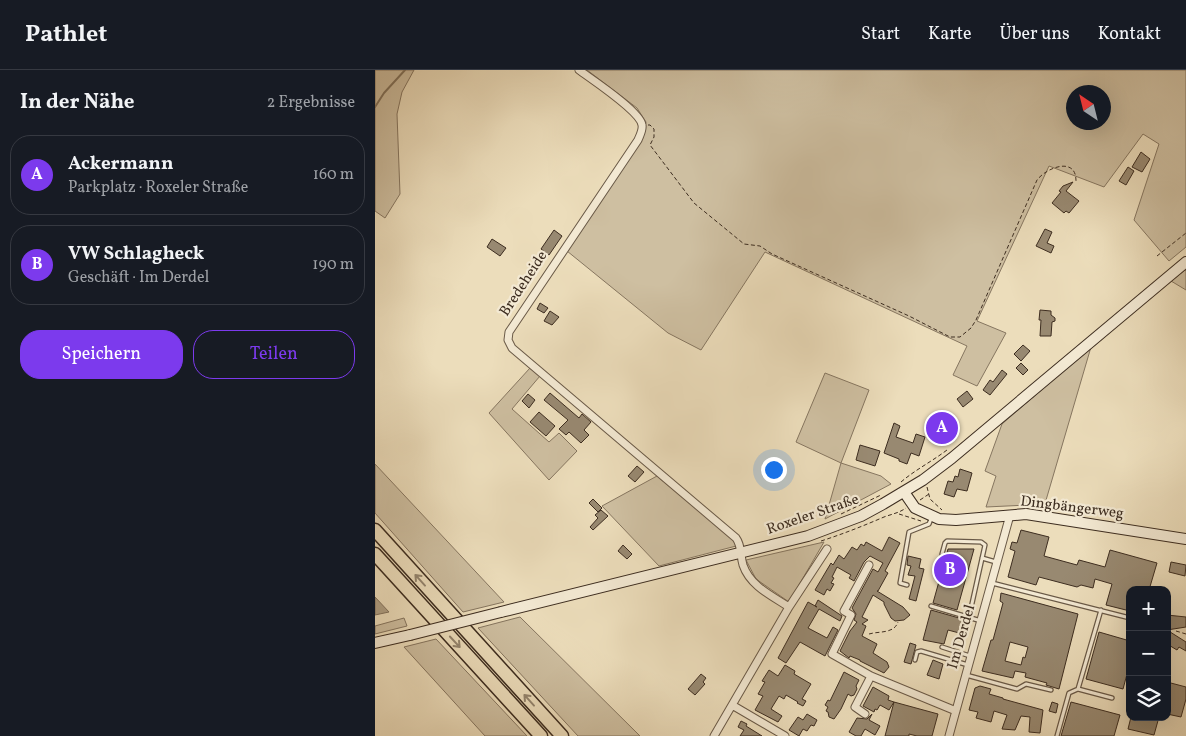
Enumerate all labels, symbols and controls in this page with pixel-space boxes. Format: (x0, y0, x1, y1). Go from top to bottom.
text: Pathlet (25, 18, 107, 52)
text: Start (861, 22, 900, 47)
text: Karte (928, 22, 972, 47)
text: Über uns (1000, 22, 1070, 47)
text: Kontakt (1098, 22, 1161, 47)
north arrow (1066, 85, 1111, 130)
text: In der Nähe (20, 88, 135, 117)
text: 2 Ergebnisse (267, 92, 355, 114)
text: Ackermann (68, 151, 173, 177)
text: A (31, 164, 43, 186)
text: 160 m (313, 164, 354, 186)
text: Parkplatz · Roxeler Straße (68, 177, 248, 199)
text: VW Schlagheck (68, 241, 204, 267)
street label: Bredeheide (495, 247, 553, 321)
text: B (32, 254, 42, 276)
text: 190 m (312, 254, 354, 276)
text: Geschäft · Im Derdel (68, 267, 209, 289)
button: Speichern (20, 330, 183, 379)
button: Teilen (193, 330, 355, 379)
pin: A (926, 409, 958, 447)
your location (761, 457, 787, 483)
street label: Roxeler Straße (764, 489, 862, 541)
street label: Dingbängerweg (1019, 491, 1125, 525)
pin: B (934, 551, 966, 589)
one-way arrow (414, 574, 425, 587)
map controls (1126, 586, 1171, 721)
button: + (1126, 586, 1171, 631)
street label: Im Derdel (943, 602, 981, 672)
button: − (1126, 631, 1171, 676)
one-way arrow (449, 636, 460, 649)
button: layers (1126, 676, 1171, 721)
one-way arrow (523, 694, 535, 707)

